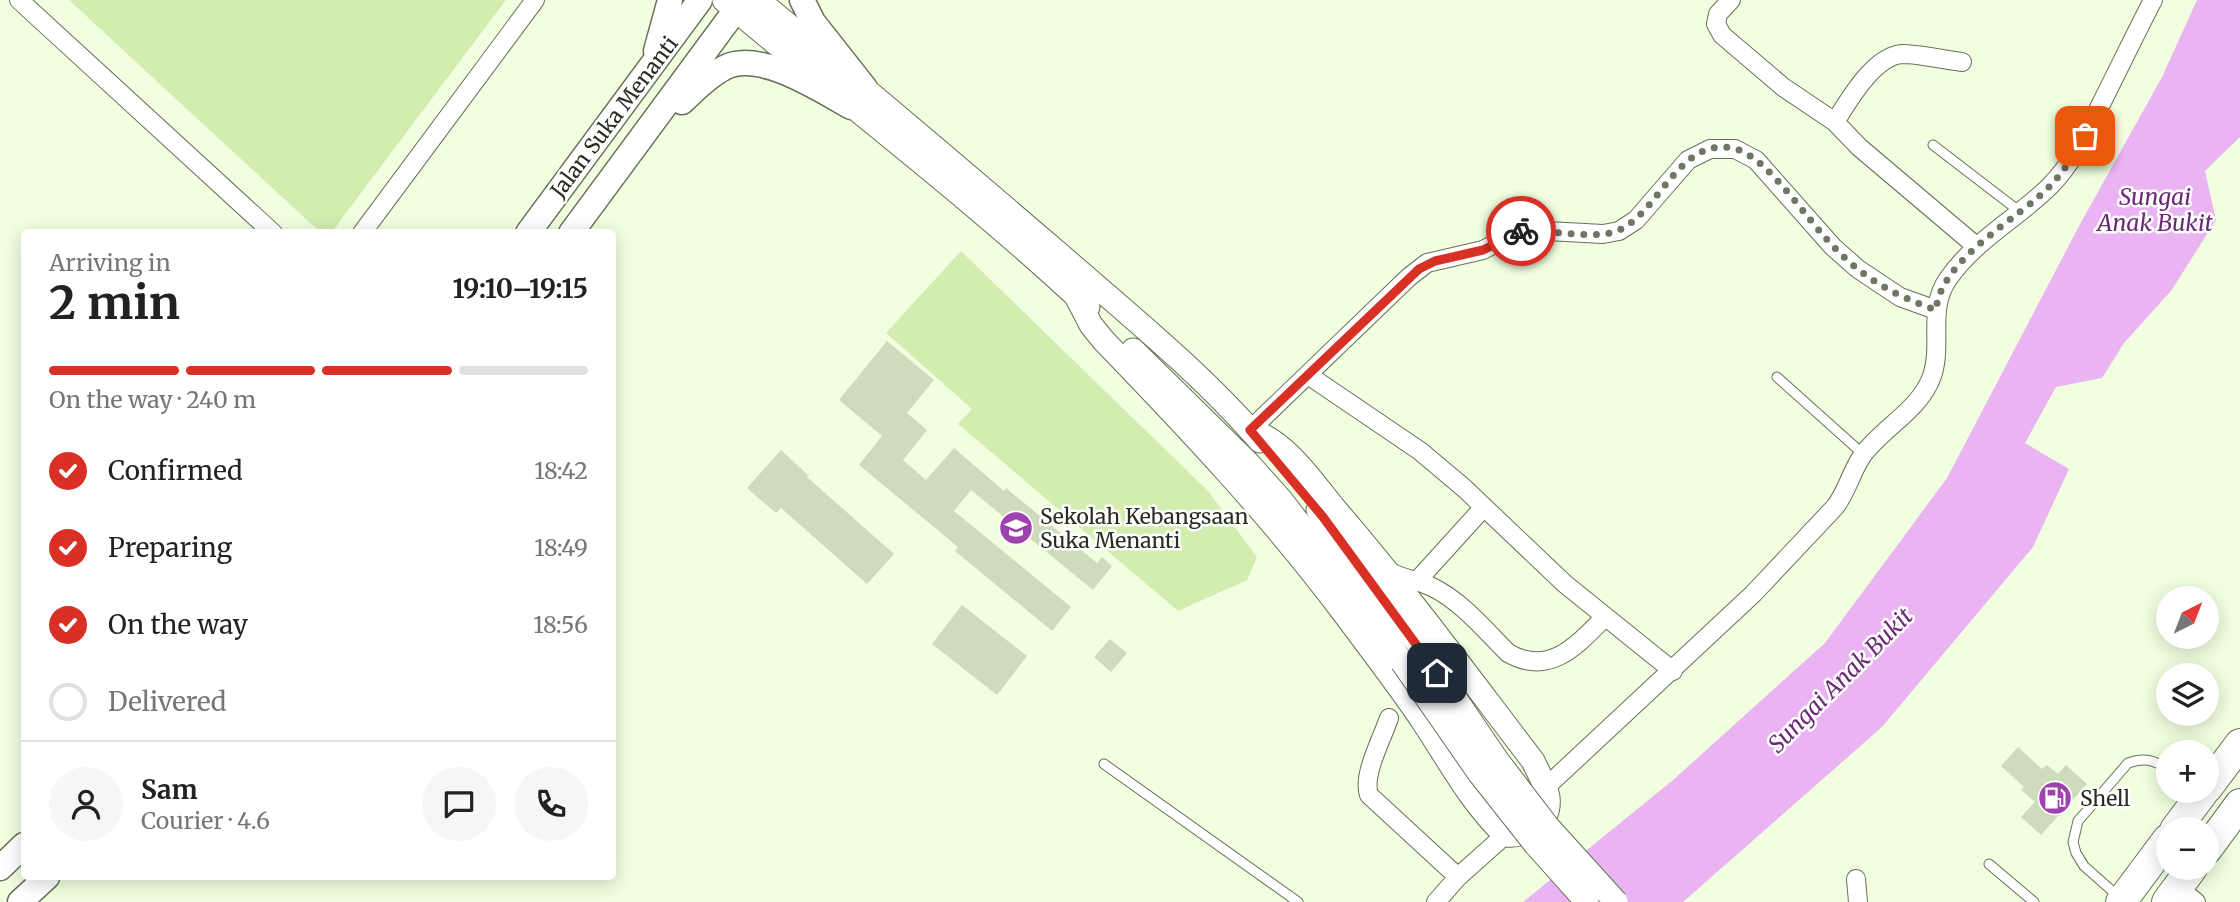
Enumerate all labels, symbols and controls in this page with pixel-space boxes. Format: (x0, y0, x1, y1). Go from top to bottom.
street label: Jalan Suka Menanti (544, 31, 684, 204)
pin (2055, 106, 2115, 166)
icon: bag (2066, 117, 2104, 155)
water label: Sungai Anak Bukit (2095, 182, 2213, 237)
courier (1486, 196, 1556, 266)
icon: bike (1502, 212, 1540, 250)
text: Arriving in (49, 248, 171, 277)
text: 19:10–19:15 (453, 272, 588, 305)
text: 2 min (49, 274, 180, 332)
text: On the way · 240 m (49, 385, 256, 414)
icon: check (49, 452, 87, 490)
text: Confirmed (108, 454, 243, 487)
text: 18:42 (534, 456, 588, 485)
place label: Sekolah Kebangsaan Suka Menanti (1040, 503, 1248, 554)
school or university icon: Sekolah Kebangsaan Suka Menanti (997, 509, 1035, 547)
icon: check (49, 529, 87, 567)
text: Preparing (108, 531, 232, 564)
text: 18:49 (534, 533, 588, 562)
north arrow (2156, 586, 2219, 649)
map controls (2156, 586, 2219, 880)
water label: Sungai Anak Bukit (1762, 602, 1918, 758)
icon: check (49, 606, 87, 644)
text: On the way (108, 608, 248, 641)
text: 18:56 (533, 610, 588, 639)
pin (1407, 643, 1467, 703)
icon: home (1418, 654, 1456, 692)
button: layers (2156, 663, 2219, 726)
text: Delivered (108, 685, 227, 718)
button: + (2156, 740, 2219, 803)
button: person (49, 767, 123, 841)
button: chat (422, 767, 496, 841)
button: phone (514, 767, 588, 841)
text: Sam (141, 773, 198, 806)
fuel station icon: Shell (2036, 779, 2074, 817)
place label: Shell (2080, 785, 2131, 812)
text: Courier · 4.6 (141, 806, 270, 835)
button: − (2156, 817, 2219, 880)

